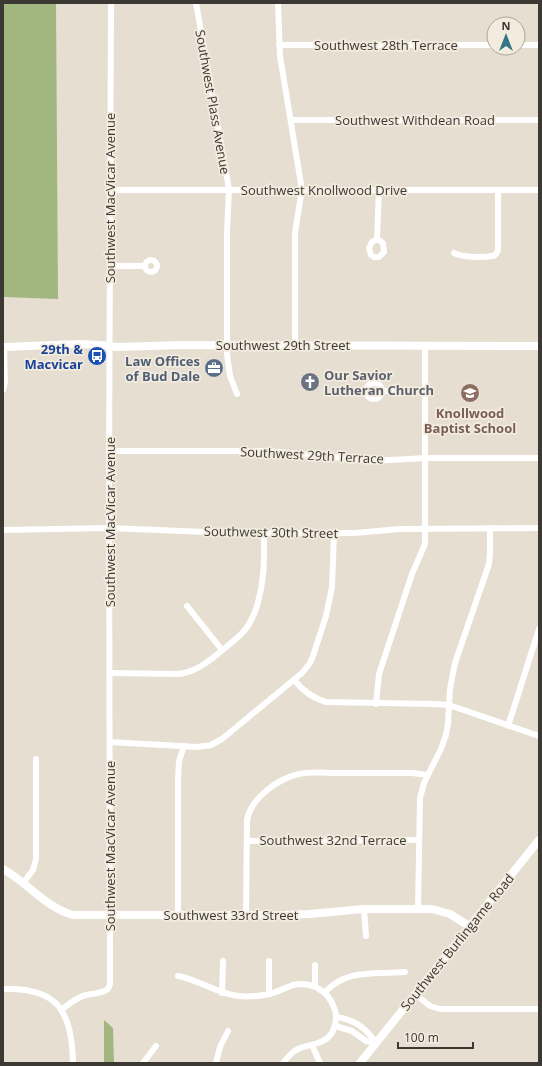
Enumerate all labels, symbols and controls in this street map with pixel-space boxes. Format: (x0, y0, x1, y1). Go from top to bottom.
north arrow (486, 16, 526, 56)
text: N (502, 18, 510, 33)
street label: Southwest Plass Avenue (191, 28, 235, 176)
street label: Southwest 28th Terrace (314, 36, 458, 54)
street label: Southwest Withdean Road (335, 111, 495, 129)
street label: Southwest MacVicar Avenue (101, 113, 119, 283)
street label: Southwest Knollwood Drive (241, 181, 407, 199)
street label: Southwest 29th Street (216, 336, 350, 354)
place label: 29th & Macvicar (24, 340, 83, 373)
bus stop icon: 29th & Macvicar (86, 345, 108, 367)
place label: Law Offices of Bud Dale (125, 352, 200, 385)
office icon: Law Offices of Bud Dale (203, 357, 225, 379)
place label: Our Savior Lutheran Church (324, 366, 434, 399)
church icon: Our Savior Lutheran Church (299, 371, 321, 393)
school or university icon: Knollwood Baptist School (459, 382, 481, 404)
place label: Knollwood Baptist School (424, 404, 516, 437)
street label: Southwest MacVicar Avenue (101, 437, 119, 607)
street label: Southwest 29th Terrace (240, 442, 384, 468)
street label: Southwest 30th Street (204, 522, 339, 542)
street label: Southwest MacVicar Avenue (101, 761, 119, 931)
street label: Southwest 32nd Terrace (259, 831, 407, 849)
street label: Southwest Burlingame Road (396, 870, 518, 1014)
street label: Southwest 33rd Street (164, 906, 299, 924)
scale bar (398, 1024, 473, 1050)
text: 100 m (404, 1029, 439, 1046)

